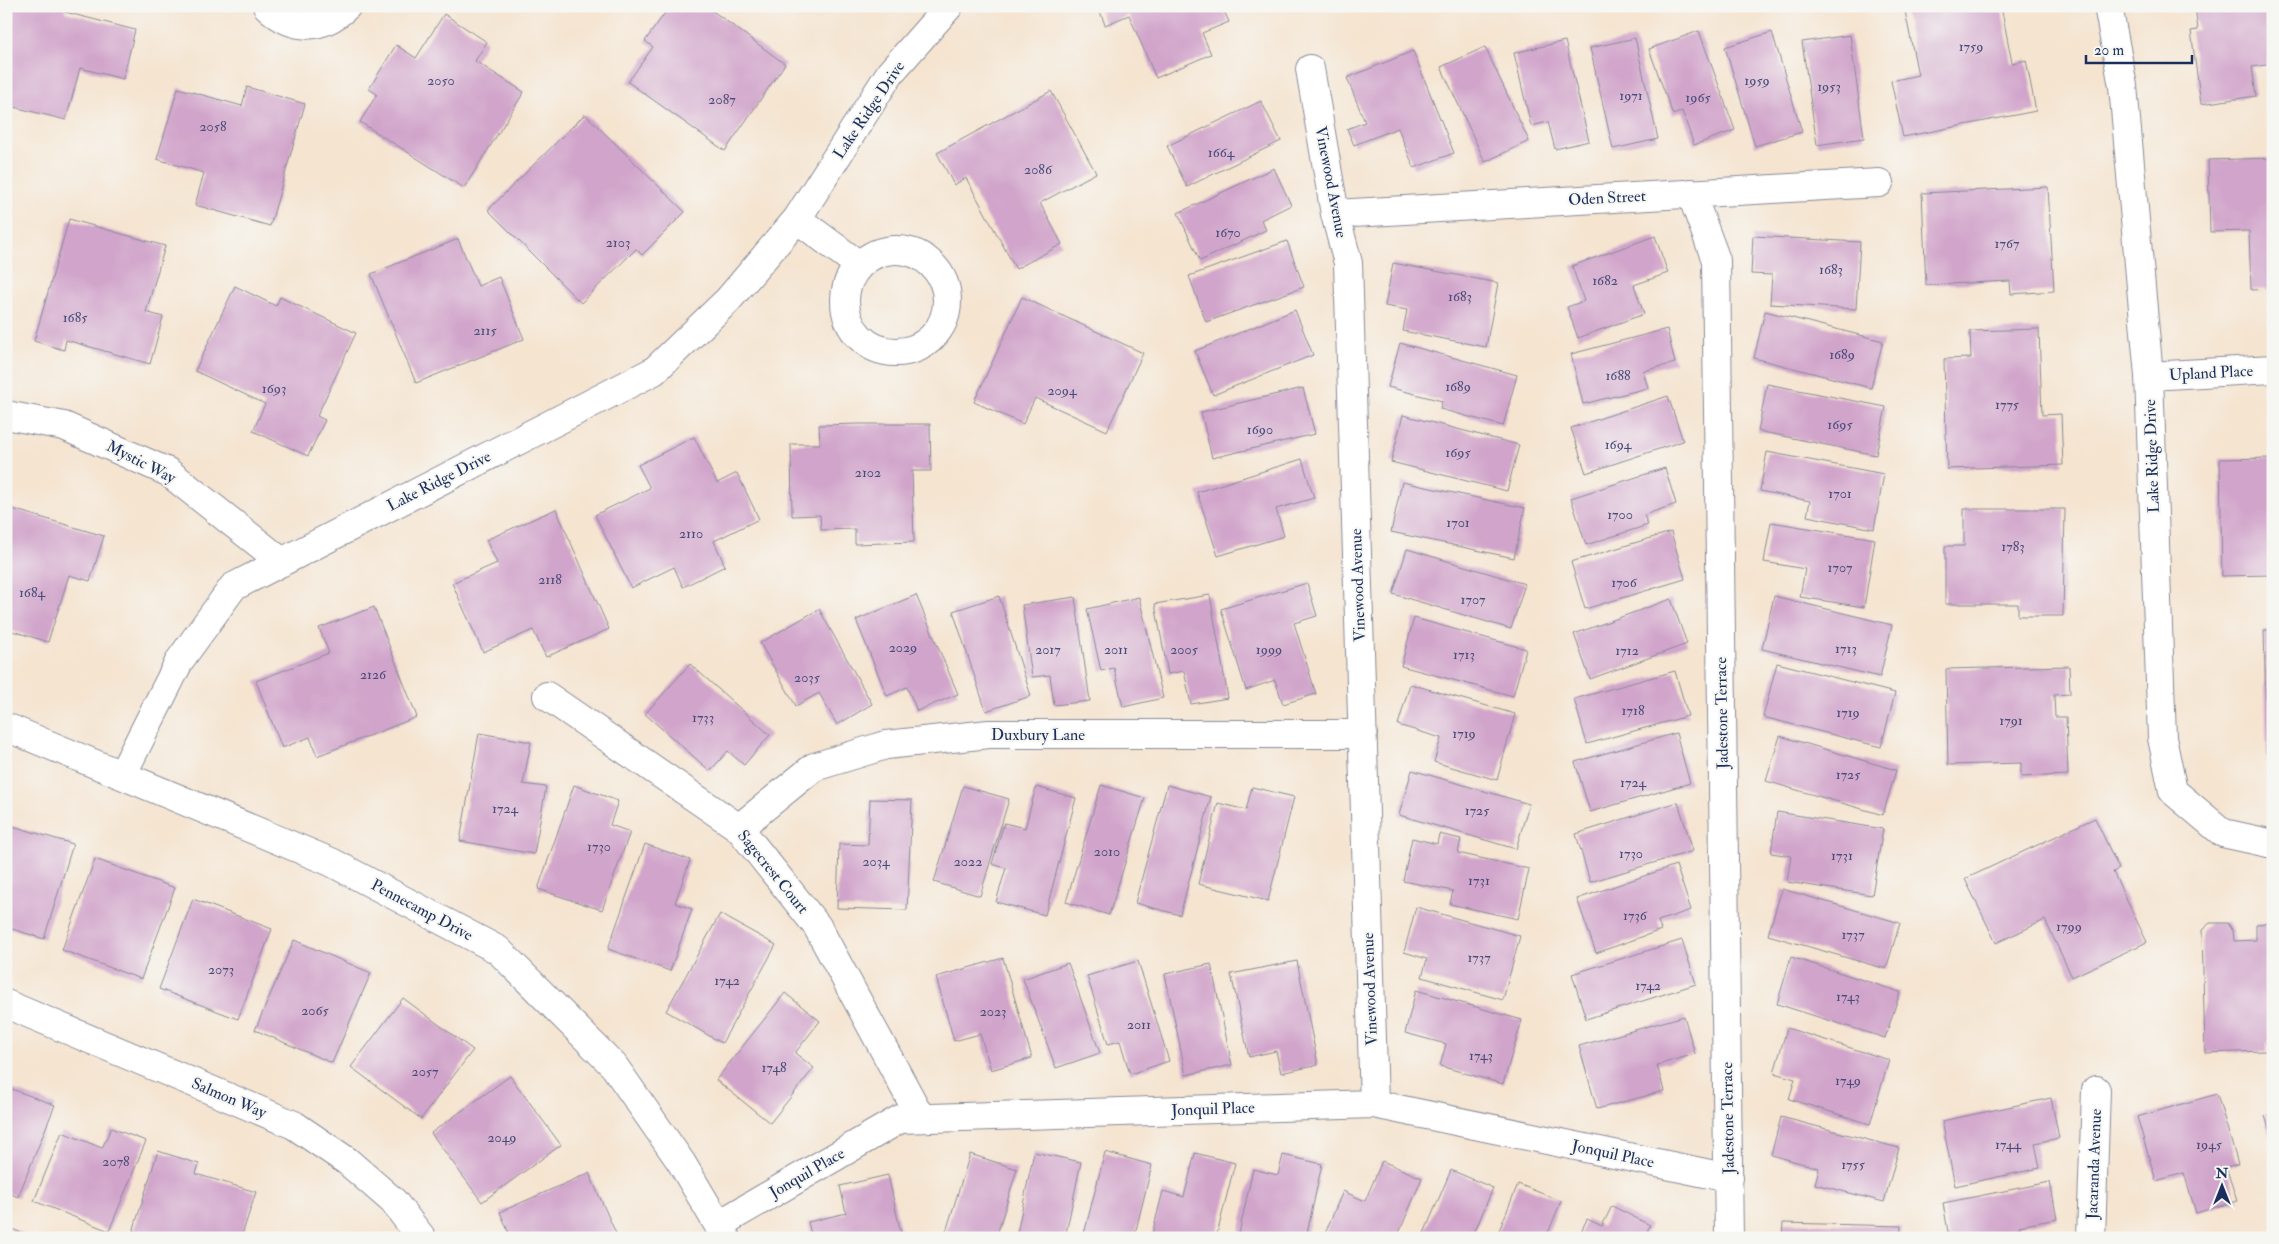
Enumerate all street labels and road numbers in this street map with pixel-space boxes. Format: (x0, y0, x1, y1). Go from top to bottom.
street label: Lake Ridge Drive (829, 57, 909, 163)
street label: Vinewood Avenue (1310, 125, 1352, 240)
street label: Oden Street (1568, 186, 1646, 210)
street label: Upland Place (2168, 361, 2254, 386)
street label: Lake Ridge Drive (2140, 399, 2164, 513)
street label: Mystic Way (103, 436, 180, 488)
street label: Lake Ridge Drive (384, 446, 494, 516)
street label: Vinewood Avenue (1346, 528, 1370, 642)
street label: Jadestone Terrace (1711, 656, 1734, 770)
street label: Duxbury Lane (991, 725, 1085, 745)
street label: Sagecrest Court (733, 826, 813, 918)
street label: Pennecamp Drive (367, 875, 477, 946)
street label: Vinewood Avenue (1358, 932, 1382, 1046)
street label: Jadestone Terrace (1717, 1061, 1740, 1175)
street label: Salmon Way (188, 1073, 270, 1123)
street label: Jonquil Place (1170, 1098, 1255, 1121)
street label: Jacaranda Avenue (2082, 1108, 2107, 1221)
street label: Jonquil Place (1569, 1135, 1656, 1174)
street label: Jonquil Place (765, 1143, 849, 1204)

